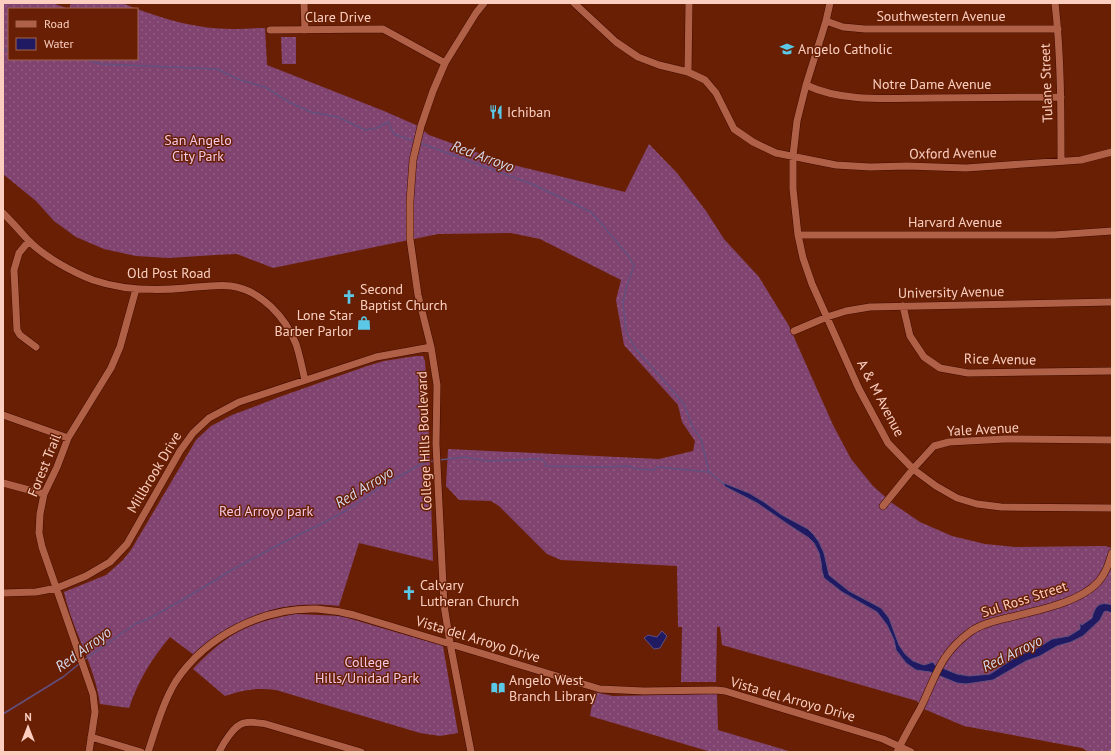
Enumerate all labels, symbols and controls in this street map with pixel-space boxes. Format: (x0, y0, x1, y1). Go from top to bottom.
street label: Southwestern Avenue (876, 7, 1006, 25)
legend (8, 8, 138, 60)
street label: Clare Drive (305, 8, 371, 26)
text: Road (44, 16, 69, 31)
text: Water (44, 36, 74, 51)
place label: Angelo Catholic (798, 40, 893, 58)
school or university icon: Angelo Catholic (779, 41, 795, 57)
street label: Tulane Street (1036, 43, 1056, 123)
street label: Notre Dame Avenue (873, 75, 991, 93)
place label: Ichiban (507, 103, 551, 121)
restaurant icon: Ichiban (488, 104, 504, 120)
park label: San Angelo City Park (164, 131, 232, 165)
water label: Red Arroyo (449, 136, 517, 176)
street label: Oxford Avenue (909, 143, 997, 163)
street label: Harvard Avenue (908, 213, 1002, 231)
street label: Old Post Road (127, 264, 211, 282)
place label: Second Baptist Church (360, 280, 448, 314)
street label: University Avenue (898, 282, 1004, 302)
church icon: Second Baptist Church (341, 289, 357, 305)
place label: Lone Star Barber Parlor (275, 306, 353, 340)
shop icon: Lone Star Barber Parlor (356, 315, 372, 331)
street label: Rice Avenue (964, 349, 1036, 369)
street label: A & M Avenue (853, 356, 909, 440)
street label: College Hills Boulevard (413, 371, 435, 511)
street label: Yale Avenue (947, 418, 1019, 440)
street label: Millbrook Drive (123, 428, 185, 516)
street label: Forest Trail (23, 431, 65, 499)
water label: Red Arroyo (331, 462, 397, 512)
park label: Red Arroyo park (219, 502, 313, 520)
place label: Calvary Lutheran Church (420, 576, 519, 610)
street label: Sul Ross Street (979, 577, 1069, 621)
church icon: Calvary Lutheran Church (401, 585, 417, 601)
street label: Vista del Arroyo Drive (413, 611, 542, 666)
water label: Red Arroyo (51, 622, 115, 676)
water label: Red Arroyo (979, 630, 1045, 676)
park label: College Hills/Unidad Park (315, 653, 419, 687)
place label: Angelo West Branch Library (509, 671, 596, 705)
street label: Vista del Arroyo Drive (728, 672, 858, 725)
library icon: Angelo West Branch Library (490, 680, 506, 696)
north arrow (8, 707, 48, 747)
text: N (24, 710, 32, 724)

